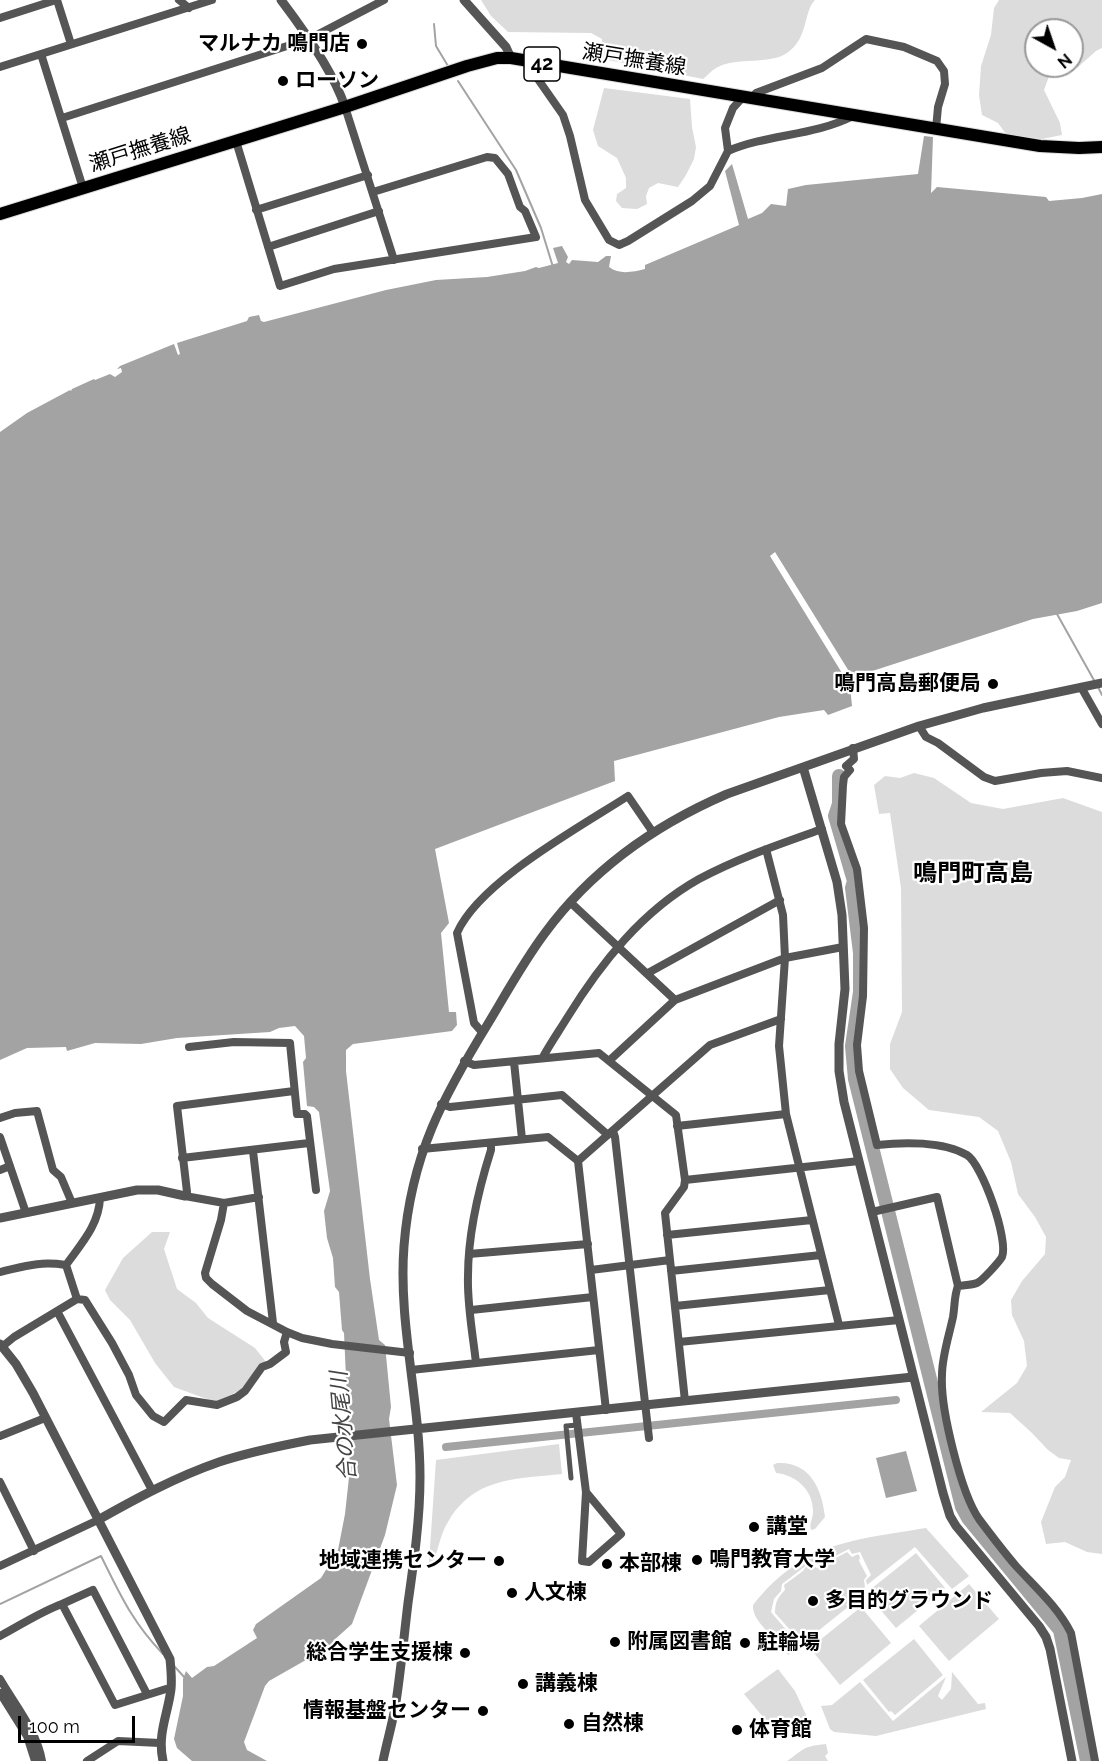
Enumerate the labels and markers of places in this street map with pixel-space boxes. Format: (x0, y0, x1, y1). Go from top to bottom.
place label: マルナカ 鳴門店 (198, 31, 350, 57)
marker: マルナカ 鳴門店 (355, 37, 369, 51)
place label: ローソン (295, 68, 379, 94)
marker: ローソン (276, 74, 290, 88)
place label: 鳴門高島郵便局 (834, 671, 981, 697)
marker: 鳴門高島郵便局 (986, 677, 1000, 691)
place label: 講堂 (766, 1514, 808, 1540)
marker: 講堂 (747, 1520, 761, 1534)
place label: 鳴門教育大学 (709, 1547, 835, 1573)
place label: 地域連携センター (319, 1548, 487, 1574)
place label: 本部棟 (619, 1551, 682, 1577)
marker: 鳴門教育大学 (690, 1553, 704, 1567)
marker: 地域連携センター (492, 1554, 506, 1568)
marker: 本部棟 (600, 1557, 614, 1571)
place label: 人文棟 (524, 1580, 587, 1606)
marker: 人文棟 (505, 1586, 519, 1600)
place label: 多目的グラウンド (825, 1588, 993, 1614)
marker: 多目的グラウンド (806, 1594, 820, 1608)
place label: 附属図書館 (627, 1629, 732, 1655)
place label: 駐輪場 (757, 1630, 820, 1656)
marker: 附属図書館 (608, 1635, 622, 1649)
marker: 駐輪場 (738, 1636, 752, 1650)
place label: 総合学生支援棟 (306, 1640, 453, 1666)
marker: 総合学生支援棟 (458, 1646, 472, 1660)
place label: 講義棟 (535, 1671, 598, 1697)
marker: 講義棟 (516, 1677, 530, 1691)
place label: 情報基盤センター (303, 1698, 471, 1724)
marker: 情報基盤センター (476, 1704, 490, 1718)
place label: 自然棟 (581, 1711, 644, 1737)
marker: 自然棟 (562, 1717, 576, 1731)
place label: 体育館 (749, 1717, 812, 1743)
marker: 体育館 (730, 1723, 744, 1737)

